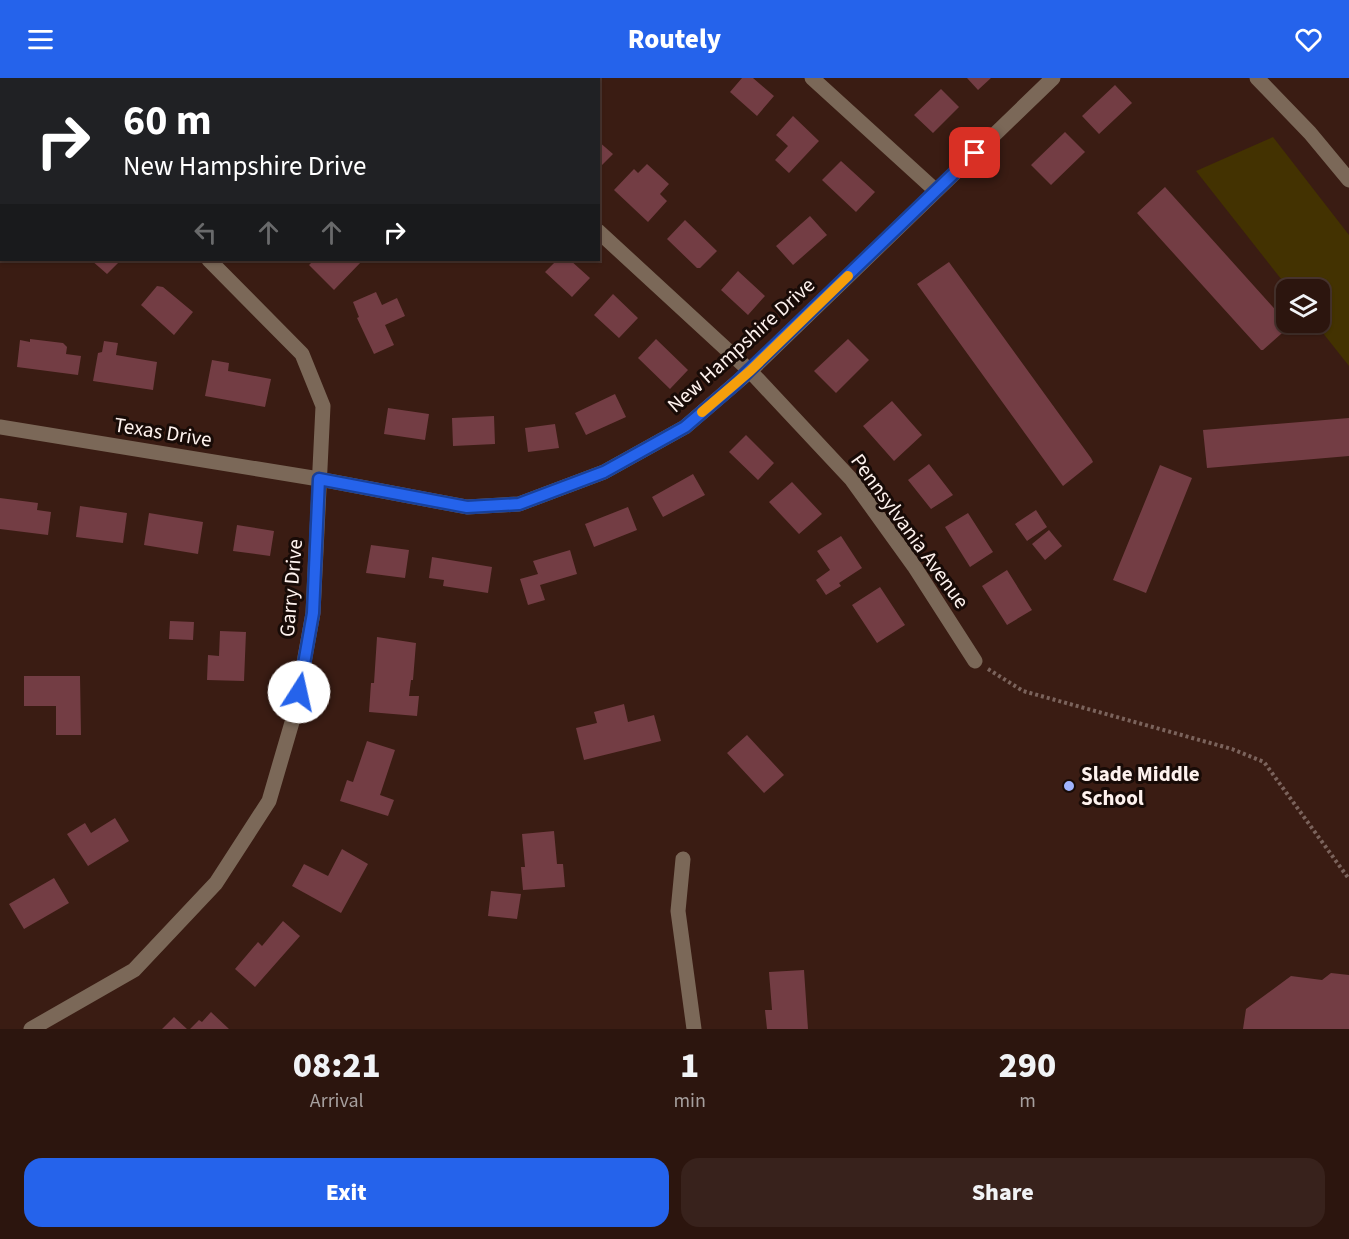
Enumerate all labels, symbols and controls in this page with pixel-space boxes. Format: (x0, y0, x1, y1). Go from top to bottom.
text: Routely (628, 20, 721, 59)
icon: menu (24, 23, 57, 56)
icon: heart (1292, 23, 1325, 56)
text: 60 m (123, 91, 212, 151)
icon: right (24, 102, 102, 180)
pin (949, 127, 1000, 178)
icon: arrive (958, 136, 991, 169)
text: New Hampshire Drive (123, 147, 366, 186)
icon: left (189, 216, 222, 249)
icon: ahead (252, 216, 285, 249)
icon: ahead (315, 216, 348, 249)
icon: right (378, 216, 411, 249)
street label: New Hampshire Drive (661, 271, 821, 419)
map controls (1276, 279, 1330, 333)
button: layers (1276, 279, 1330, 333)
street label: Texas Drive (112, 409, 214, 455)
street label: Pennsylvania Avenue (844, 447, 976, 615)
street label: Garry Drive (272, 538, 310, 638)
position arrow (267, 660, 331, 724)
place label: Slade Middle School (1081, 759, 1200, 813)
marker: Slade Middle School (1062, 779, 1076, 793)
text: 08:21 (293, 1040, 381, 1091)
text: 1 (680, 1040, 699, 1091)
text: 290 (999, 1040, 1056, 1091)
text: Arrival (310, 1087, 364, 1115)
text: min (673, 1087, 706, 1115)
text: m (1019, 1087, 1036, 1115)
button: Exit (24, 1158, 669, 1227)
button: Share (681, 1158, 1325, 1227)

